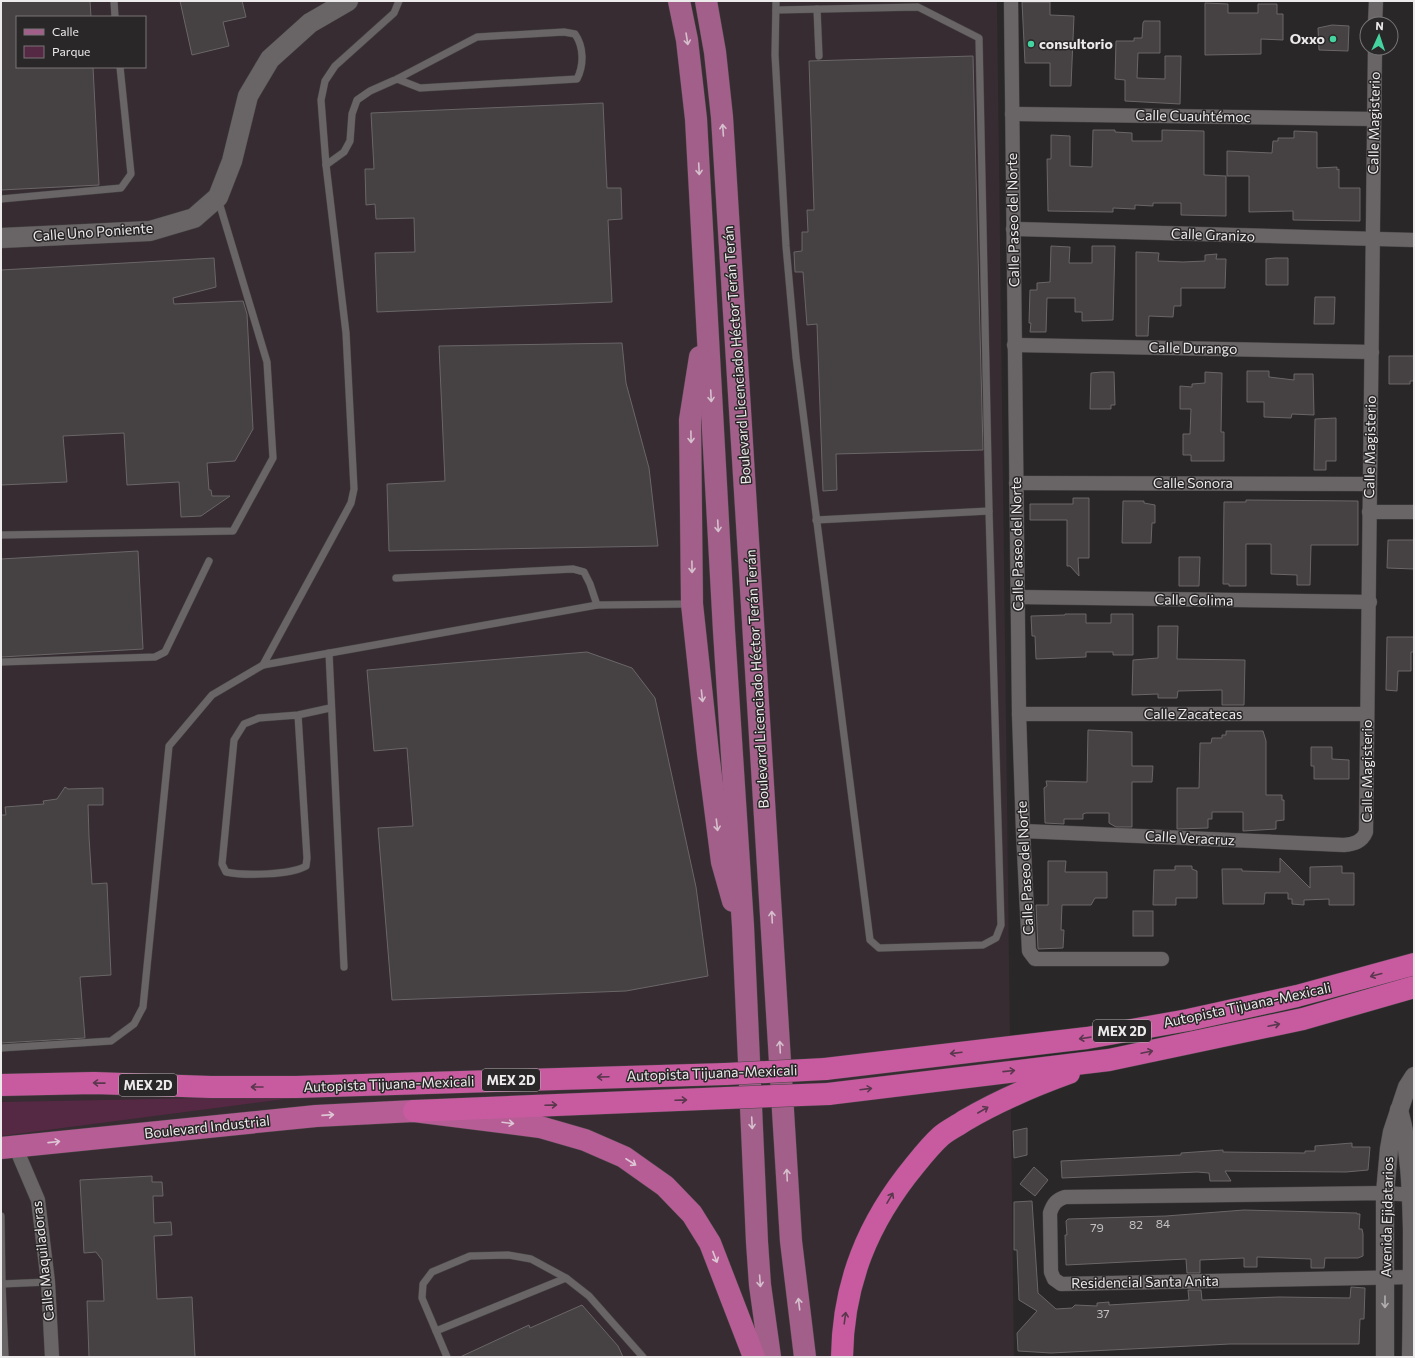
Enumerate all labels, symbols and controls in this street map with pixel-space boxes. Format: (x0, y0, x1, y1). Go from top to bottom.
legend (16, 16, 146, 68)
north arrow (1359, 16, 1399, 56)
text: N (1375, 19, 1384, 32)
text: Calle (52, 24, 79, 38)
place label: Oxxo (1290, 30, 1325, 47)
one-way arrow (683, 32, 691, 45)
marker: Oxxo (1328, 34, 1338, 44)
place label: consultorio (1039, 35, 1113, 52)
marker: consultorio (1026, 39, 1036, 49)
text: Parque (52, 44, 90, 58)
street label: Calle Magisterio (1364, 71, 1383, 175)
street label: Calle Cuauhtémoc (1135, 106, 1251, 125)
one-way arrow (719, 124, 726, 137)
street label: Calle Paseo del Norte (1003, 153, 1022, 287)
one-way arrow (695, 162, 702, 175)
street label: Calle Uno Poniente (32, 219, 154, 244)
street label: Boulevard Licenciado Héctor Terán Terán (719, 225, 754, 485)
street label: Calle Granizo (1171, 225, 1255, 244)
street label: Calle Durango (1148, 338, 1238, 357)
one-way arrow (707, 389, 715, 402)
street label: Calle Magisterio (1360, 395, 1379, 499)
one-way arrow (687, 430, 694, 443)
street label: Calle Sonora (1153, 474, 1233, 491)
street label: Calle Paseo del Norte (1007, 477, 1026, 611)
one-way arrow (714, 519, 722, 532)
street label: Boulevard Licenciado Héctor Terán Terán (741, 549, 772, 809)
one-way arrow (688, 560, 696, 573)
street label: Calle Colima (1154, 590, 1234, 609)
one-way arrow (698, 689, 706, 702)
street label: Calle Zacatecas (1144, 705, 1242, 722)
street label: Calle Magisterio (1358, 720, 1375, 822)
street label: Calle Paseo del Norte (1012, 801, 1037, 936)
one-way arrow (713, 818, 721, 831)
street label: Calle Veracruz (1145, 827, 1236, 848)
one-way arrow (768, 911, 775, 924)
one-way arrow (1370, 972, 1383, 979)
street label: Autopista Tijuana-Mexicali (1161, 978, 1332, 1031)
road number: MEX 2D (1093, 1020, 1151, 1042)
one-way arrow (1267, 1021, 1280, 1029)
one-way arrow (1079, 1034, 1092, 1042)
one-way arrow (776, 1041, 783, 1054)
one-way arrow (1140, 1047, 1153, 1055)
one-way arrow (950, 1049, 963, 1057)
street label: Autopista Tijuana-Mexicali (626, 1061, 798, 1084)
one-way arrow (1002, 1067, 1015, 1075)
road number: MEX 2D (482, 1069, 540, 1091)
street label: Autopista Tijuana-Mexicali (303, 1072, 475, 1095)
road number: MEX 2D (119, 1074, 177, 1096)
one-way arrow (597, 1074, 610, 1081)
one-way arrow (93, 1079, 106, 1087)
one-way arrow (251, 1083, 264, 1091)
one-way arrow (860, 1085, 873, 1093)
one-way arrow (674, 1097, 687, 1104)
one-way arrow (544, 1102, 557, 1109)
one-way arrow (977, 1105, 989, 1113)
street label: Boulevard Industrial (143, 1111, 271, 1142)
one-way arrow (321, 1111, 334, 1118)
one-way arrow (748, 1116, 755, 1129)
one-way arrow (501, 1119, 514, 1127)
one-way arrow (47, 1139, 60, 1146)
street label: Avenida Ejidatarios (1377, 1156, 1396, 1278)
one-way arrow (625, 1158, 636, 1166)
one-way arrow (784, 1169, 791, 1182)
one-way arrow (886, 1192, 894, 1204)
street label: Calle Maquiladoras (28, 1200, 57, 1322)
house number: 84 (1156, 1216, 1170, 1230)
house number: 82 (1129, 1217, 1143, 1231)
house number: 79 (1090, 1220, 1104, 1234)
one-way arrow (712, 1251, 720, 1263)
street label: Residencial Santa Anita (1071, 1272, 1219, 1291)
one-way arrow (756, 1274, 763, 1287)
one-way arrow (1381, 1295, 1389, 1308)
one-way arrow (795, 1298, 803, 1311)
house number: 37 (1096, 1306, 1110, 1320)
one-way arrow (841, 1312, 849, 1325)

